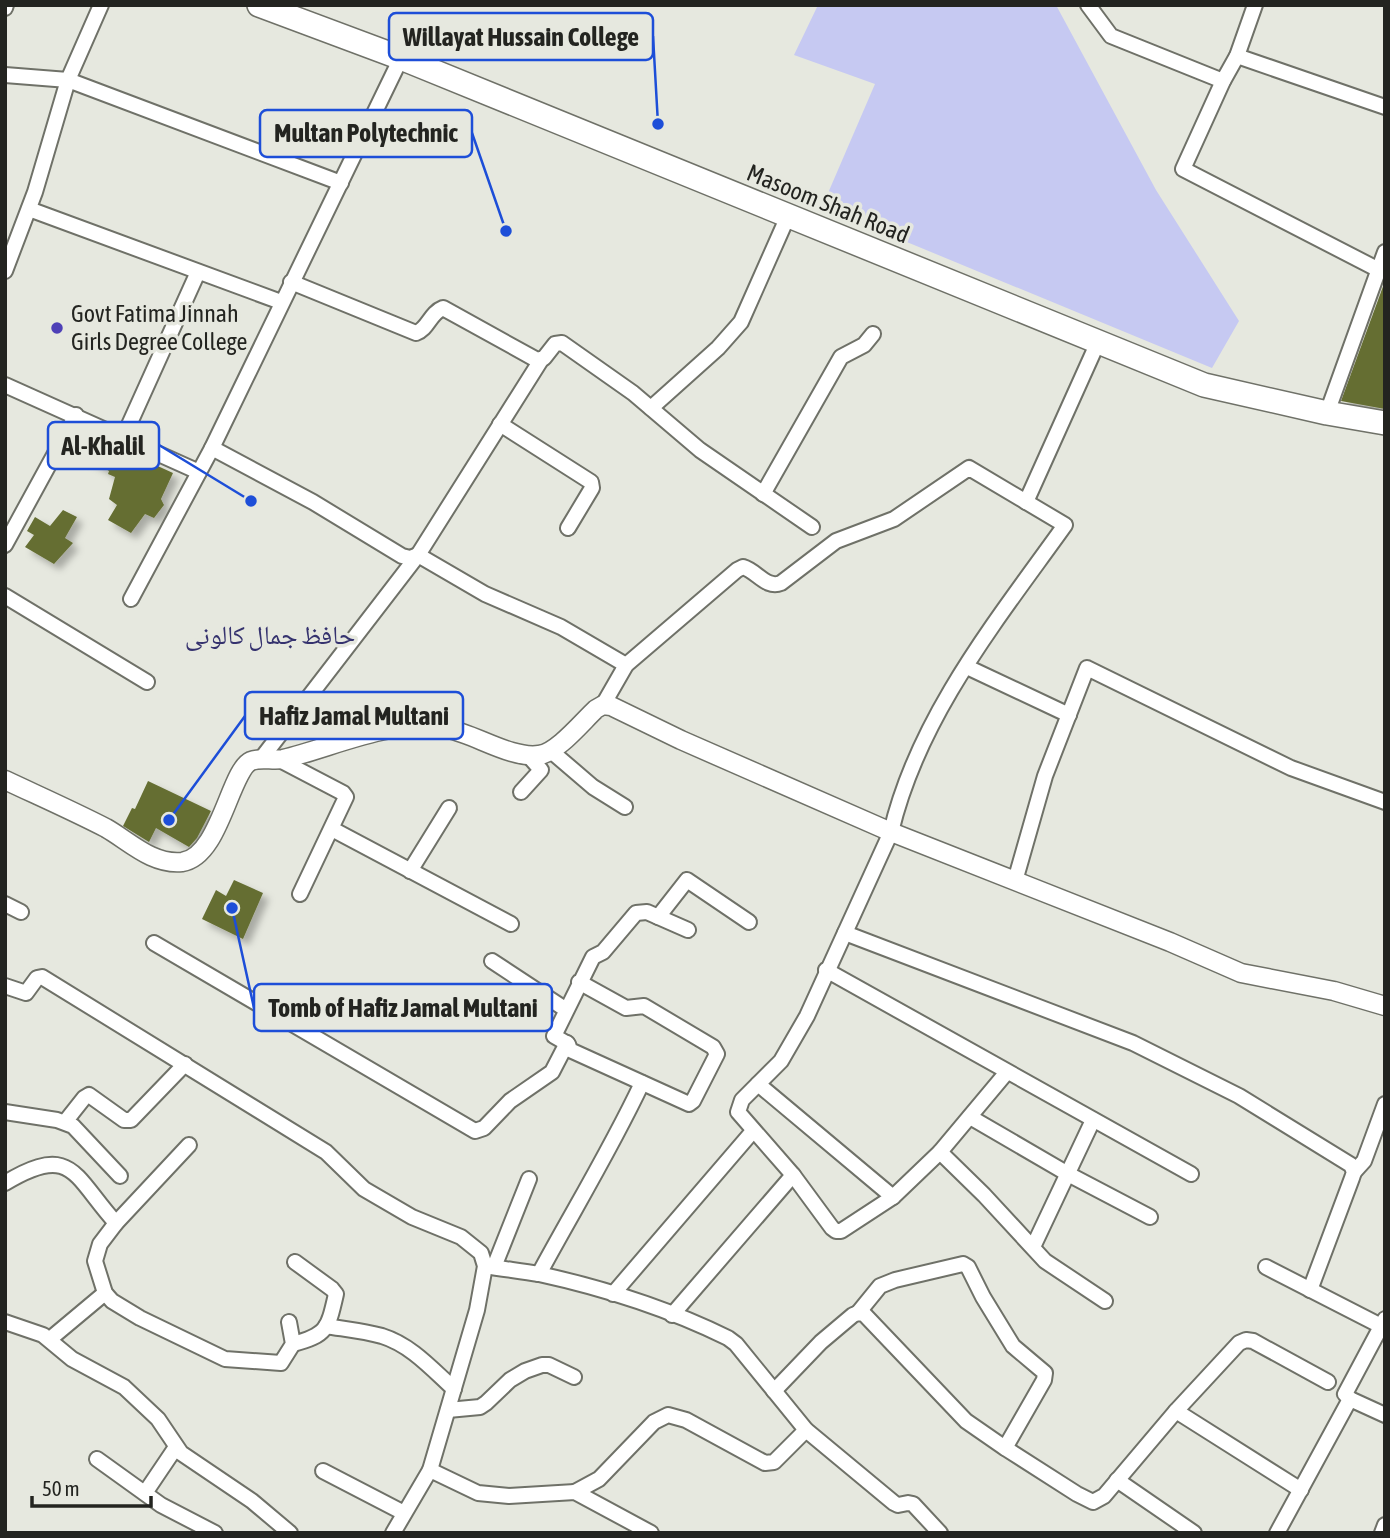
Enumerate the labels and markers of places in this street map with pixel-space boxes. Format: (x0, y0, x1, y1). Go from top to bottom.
callout: Willayat Hussain College (389, 13, 653, 60)
callout: Multan Polytechnic (260, 110, 472, 157)
place label: Govt Fatima Jinnah Girls Degree College (71, 300, 247, 355)
marker: Govt Fatima Jinnah Girls Degree College (49, 320, 65, 336)
callout: Al-Khalil (48, 422, 159, 469)
callout: Hafiz Jamal Multani (245, 692, 463, 739)
callout: Tomb of Hafiz Jamal Multani (254, 984, 552, 1031)

